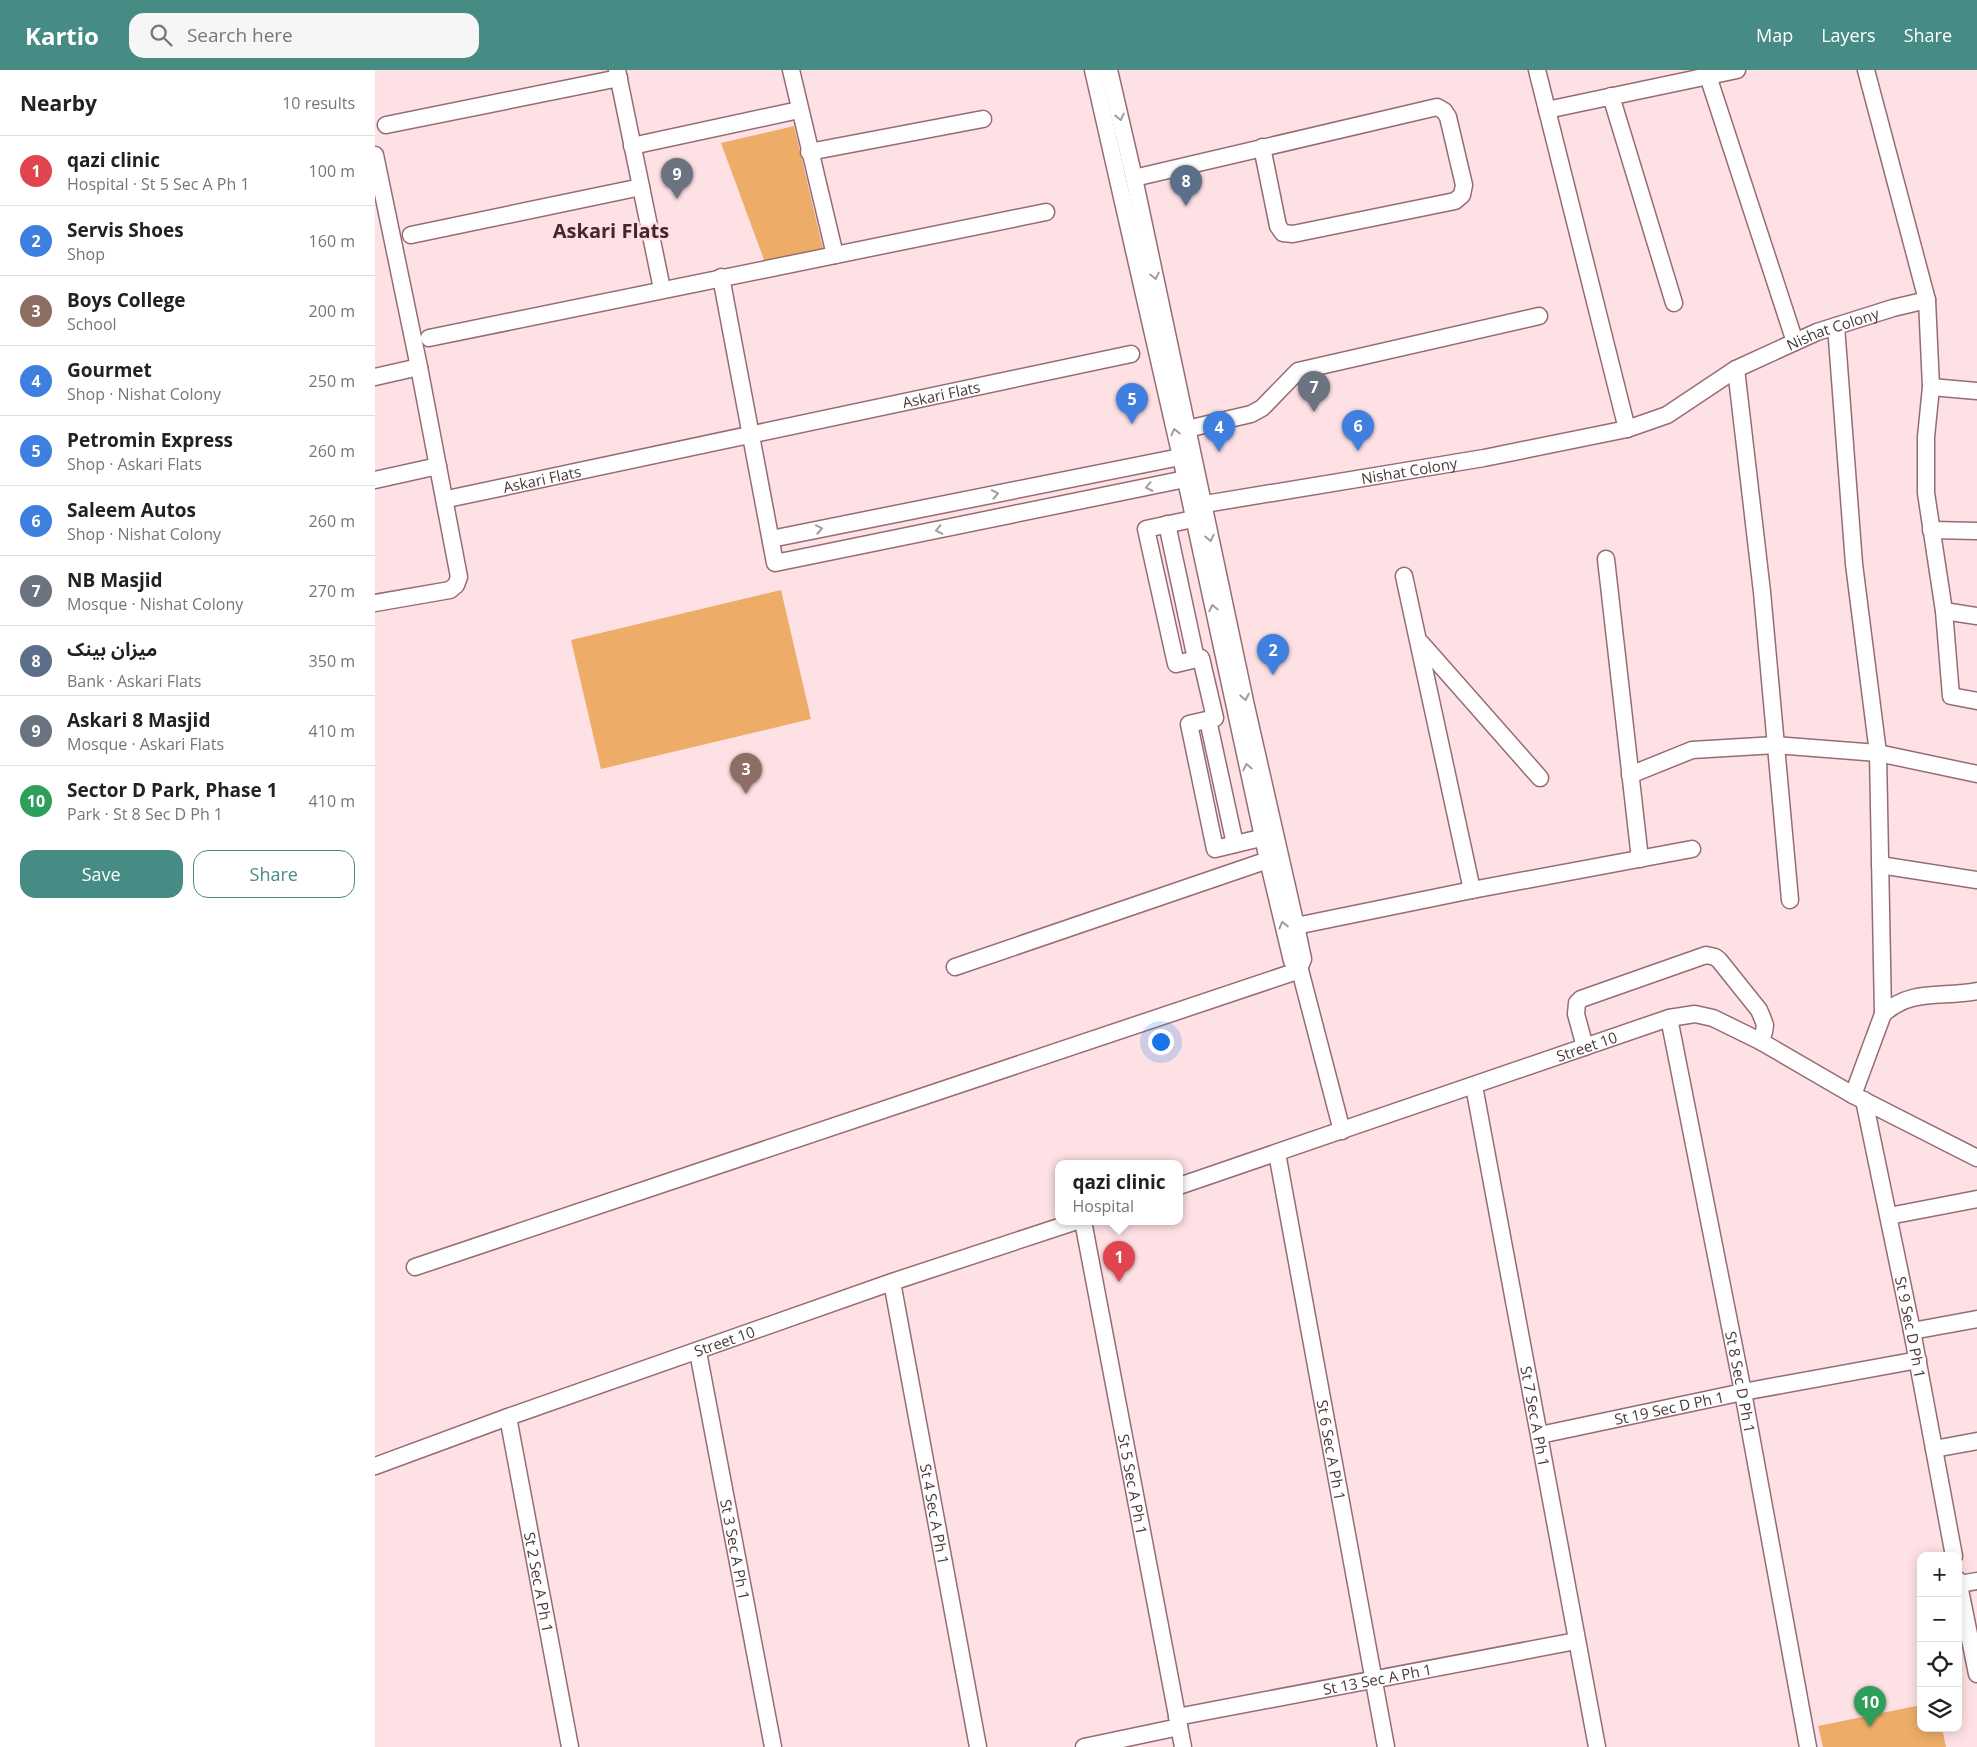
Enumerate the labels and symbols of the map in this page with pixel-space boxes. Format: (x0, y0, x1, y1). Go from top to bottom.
one-way arrow (1114, 113, 1125, 122)
pin: 9 (661, 158, 693, 199)
pin: 8 (1170, 165, 1202, 206)
district label: Askari Flats (553, 217, 669, 244)
one-way arrow (1149, 272, 1159, 281)
street label: Nishat Colony (1783, 303, 1882, 355)
pin: 7 (1298, 371, 1330, 412)
street label: Askari Flats (900, 376, 982, 412)
pin: 5 (1116, 383, 1148, 424)
pin: 6 (1342, 410, 1374, 451)
pin: 4 (1203, 411, 1235, 452)
one-way arrow (1170, 428, 1181, 437)
street label: Nishat Colony (1360, 453, 1459, 488)
street label: Askari Flats (501, 461, 583, 497)
one-way arrow (1145, 481, 1154, 491)
one-way arrow (991, 489, 1000, 500)
one-way arrow (814, 524, 823, 535)
one-way arrow (934, 524, 943, 534)
one-way arrow (1204, 533, 1215, 542)
one-way arrow (1208, 604, 1218, 613)
pin: 2 (1257, 634, 1289, 675)
one-way arrow (1239, 692, 1249, 701)
pin: 3 (730, 753, 762, 794)
one-way arrow (1242, 762, 1253, 771)
one-way arrow (1279, 922, 1289, 930)
street label: Street 10 (1554, 1027, 1620, 1066)
your location (1148, 1029, 1174, 1055)
pin: 1 (1103, 1241, 1135, 1282)
street label: St 9 Sec D Ph 1 (1891, 1275, 1931, 1380)
street label: Street 10 (691, 1321, 757, 1361)
street label: St 8 Sec D Ph 1 (1721, 1329, 1760, 1435)
street label: St 7 Sec A Ph 1 (1516, 1364, 1555, 1468)
street label: St 19 Sec D Ph 1 (1612, 1386, 1726, 1429)
street label: St 6 Sec A Ph 1 (1312, 1398, 1351, 1502)
street label: St 5 Sec A Ph 1 (1114, 1432, 1152, 1536)
street label: St 4 Sec A Ph 1 (916, 1462, 954, 1566)
street label: St 3 Sec A Ph 1 (716, 1498, 755, 1601)
street label: St 2 Sec A Ph 1 (520, 1530, 558, 1634)
street label: St 13 Sec A Ph 1 (1321, 1659, 1434, 1699)
pin: 10 (1854, 1686, 1886, 1727)

